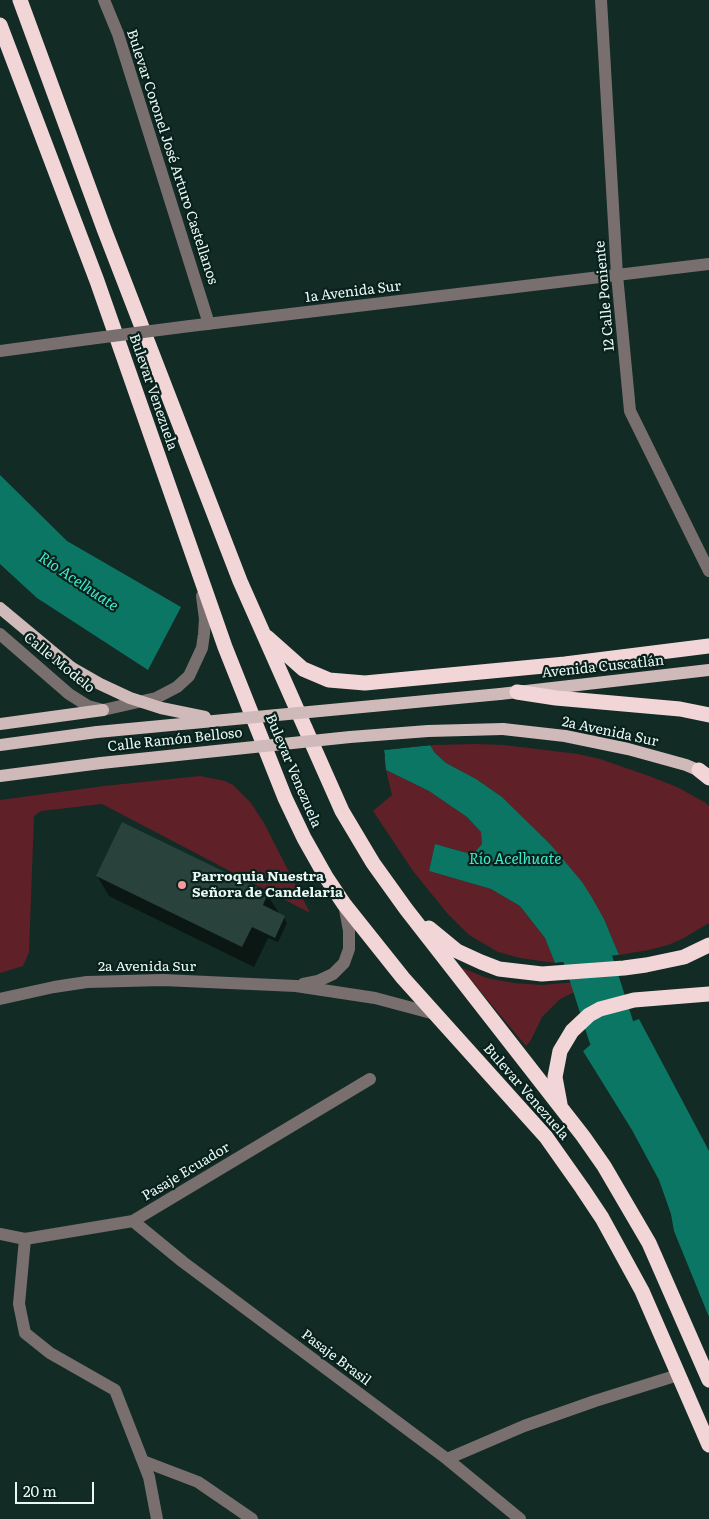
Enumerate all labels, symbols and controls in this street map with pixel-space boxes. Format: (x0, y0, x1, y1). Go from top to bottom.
street label: Bulevar Coronel José Arturo Castellanos (123, 27, 221, 287)
street label: 12 Calle Poniente (592, 240, 618, 352)
street label: 1a Avenida Sur (304, 278, 402, 306)
street label: Bulevar Venezuela (125, 332, 181, 452)
water label: Río Acelhuate (35, 549, 121, 615)
street label: Calle Modelo (20, 629, 98, 697)
street label: Avenida Cuscatlán (541, 652, 665, 682)
street label: Bulevar Venezuela (261, 712, 325, 830)
street label: 2a Avenida Sur (560, 714, 660, 750)
street label: Calle Ramón Belloso (107, 725, 243, 755)
water label: Río Acelhuate (469, 851, 561, 869)
place label: Parroquia Nuestra Señora de Candelaria (192, 869, 343, 902)
marker: Parroquia Nuestra Señora de Candelaria (176, 879, 188, 891)
street label: 2a Avenida Sur (98, 959, 196, 975)
street label: Bulevar Venezuela (480, 1040, 572, 1144)
street label: Pasaje Ecuador (139, 1139, 233, 1205)
street label: Pasaje Brasil (298, 1326, 374, 1390)
scale bar (18, 1472, 96, 1504)
text: 20 m (23, 1479, 57, 1502)

